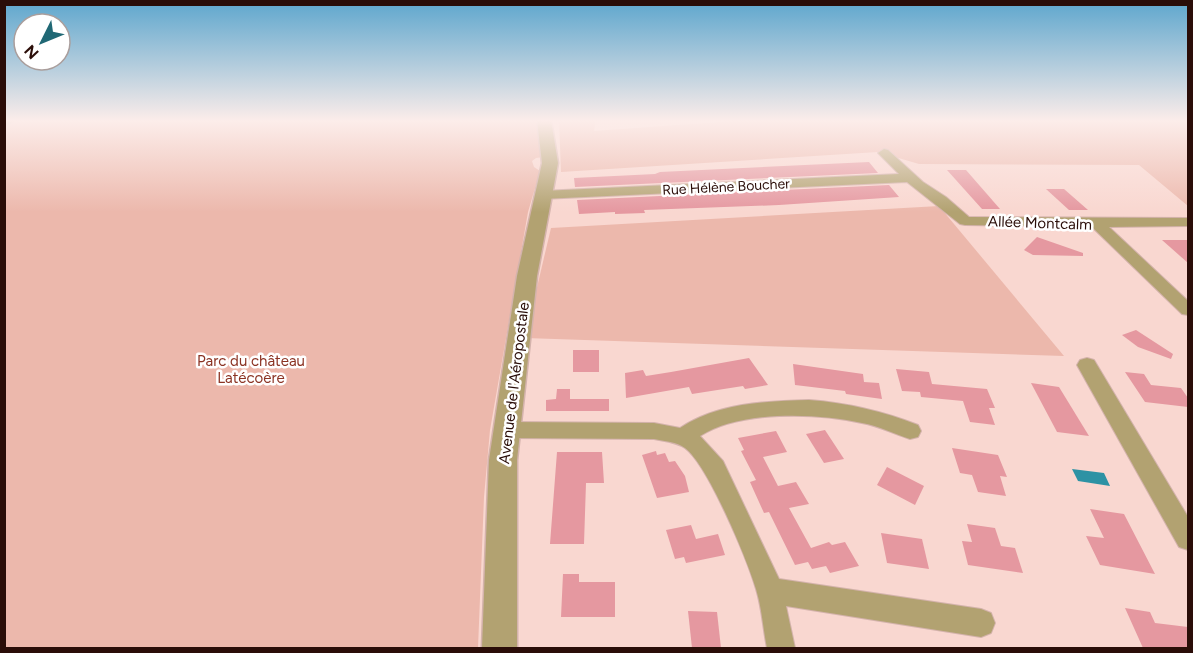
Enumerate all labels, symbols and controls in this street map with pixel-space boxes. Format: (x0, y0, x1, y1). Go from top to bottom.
north arrow (12, 12, 72, 72)
text: N (20, 41, 43, 63)
street label: Rue Hélène Boucher (662, 175, 790, 199)
street label: Allée Montcalm (988, 212, 1092, 234)
street label: Avenue de l'Aéropostale (495, 301, 533, 465)
park label: Parc du château Latécoère (197, 352, 305, 387)

